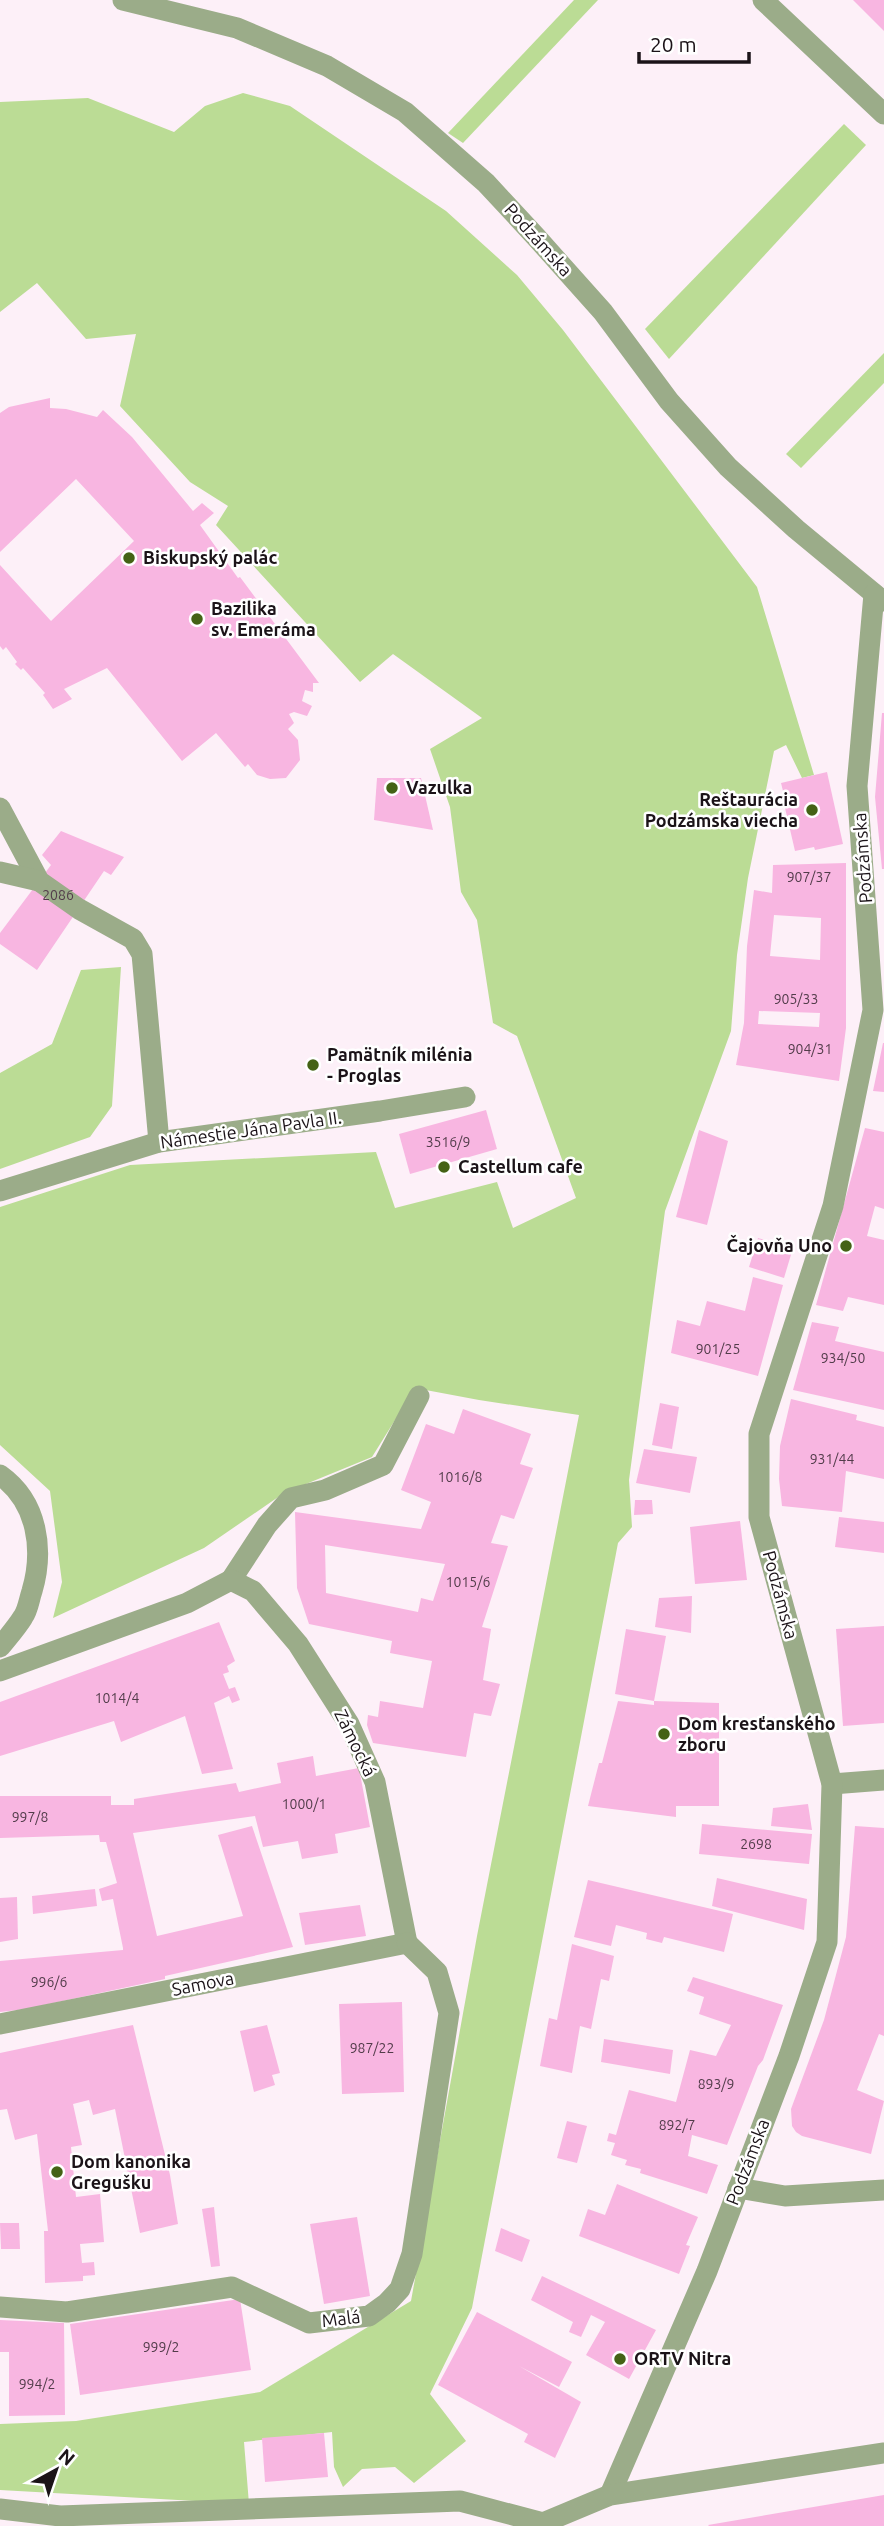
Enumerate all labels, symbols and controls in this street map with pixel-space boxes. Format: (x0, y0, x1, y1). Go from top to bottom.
scale bar (639, 21, 749, 65)
text: 20 m (650, 32, 697, 56)
street label: Podzámska (501, 199, 577, 280)
place label: Biskupský palác (143, 547, 277, 567)
marker: Biskupský palác (121, 550, 137, 566)
place label: Bazilika sv. Emeráma (211, 598, 316, 639)
marker: Bazilika sv. Emeráma (189, 611, 205, 627)
place label: Vazulka (406, 777, 472, 797)
marker: Vazulka (384, 780, 400, 796)
place label: Reštaurácia Podzámska viecha (645, 789, 798, 830)
marker: Reštaurácia Podzámska viecha (804, 802, 820, 818)
street label: Podzámska (849, 812, 875, 904)
house number: 907/37 (787, 869, 831, 885)
house number: 2086 (42, 887, 74, 903)
house number: 905/33 (774, 991, 818, 1007)
house number: 904/31 (788, 1041, 832, 1057)
place label: Pamätník milénia - Proglas (327, 1044, 472, 1085)
marker: Pamätník milénia - Proglas (305, 1057, 321, 1073)
street label: Námestie Jána Pavla II. (159, 1106, 343, 1152)
house number: 3516/9 (426, 1134, 470, 1150)
place label: Castellum cafe (458, 1156, 583, 1176)
marker: Castellum cafe (436, 1159, 452, 1175)
place label: Čajovňa Uno (726, 1234, 832, 1255)
marker: Čajovňa Uno (838, 1238, 854, 1254)
house number: 901/25 (696, 1341, 740, 1357)
house number: 934/50 (821, 1350, 865, 1366)
house number: 931/44 (810, 1451, 854, 1467)
house number: 1016/8 (438, 1469, 482, 1485)
street label: Podzámska (760, 1548, 802, 1641)
house number: 1015/6 (446, 1574, 490, 1590)
house number: 1014/4 (95, 1690, 139, 1706)
street label: Zámocká (331, 1706, 381, 1779)
place label: Dom kresťanského zboru (678, 1713, 836, 1754)
marker: Dom kresťanského zboru (656, 1726, 672, 1742)
house number: 1000/1 (282, 1796, 326, 1812)
house number: 997/8 (12, 1809, 48, 1825)
house number: 2698 (740, 1836, 772, 1852)
street label: Samova (170, 1967, 236, 1999)
house number: 996/6 (31, 1974, 67, 1990)
house number: 987/22 (350, 2040, 394, 2056)
house number: 893/9 (698, 2076, 734, 2092)
street label: Podzámska (721, 2116, 773, 2208)
house number: 892/7 (659, 2117, 695, 2133)
place label: Dom kanonika Gregušku (71, 2151, 191, 2192)
marker: Dom kanonika Gregušku (49, 2164, 65, 2180)
street label: Malá (320, 2306, 361, 2330)
house number: 999/2 (143, 2339, 179, 2355)
place label: ORTV Nitra (634, 2348, 731, 2368)
marker: ORTV Nitra (612, 2351, 628, 2367)
house number: 994/2 (19, 2376, 55, 2392)
north arrow (21, 2435, 91, 2505)
text: N (54, 2444, 79, 2470)

